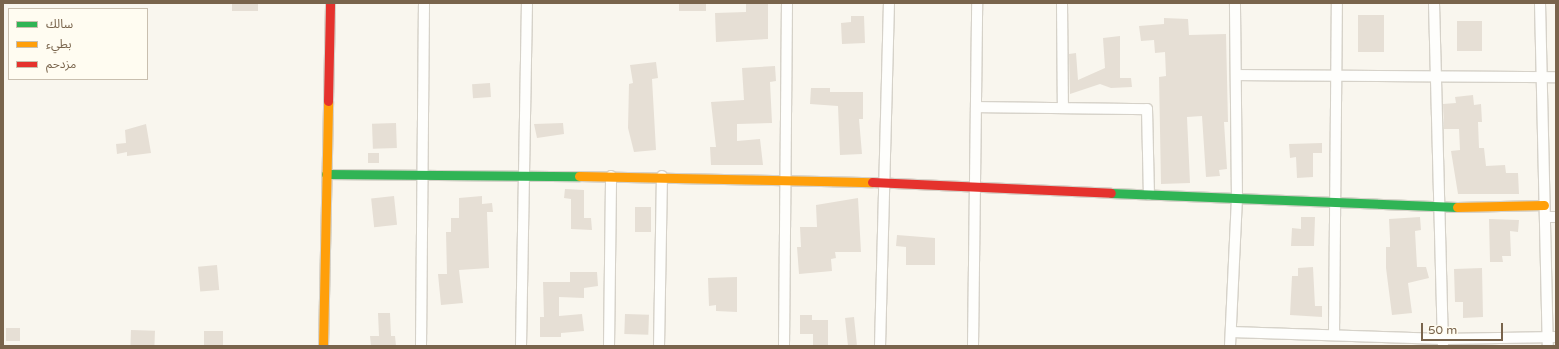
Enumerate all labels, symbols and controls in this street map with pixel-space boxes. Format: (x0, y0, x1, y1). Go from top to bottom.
legend (8, 8, 148, 80)
text: سالك (46, 17, 73, 31)
text: بطيء (46, 37, 72, 51)
text: مزدحم (46, 57, 76, 71)
scale bar (1423, 315, 1505, 341)
text: 50 m (1428, 323, 1457, 337)

